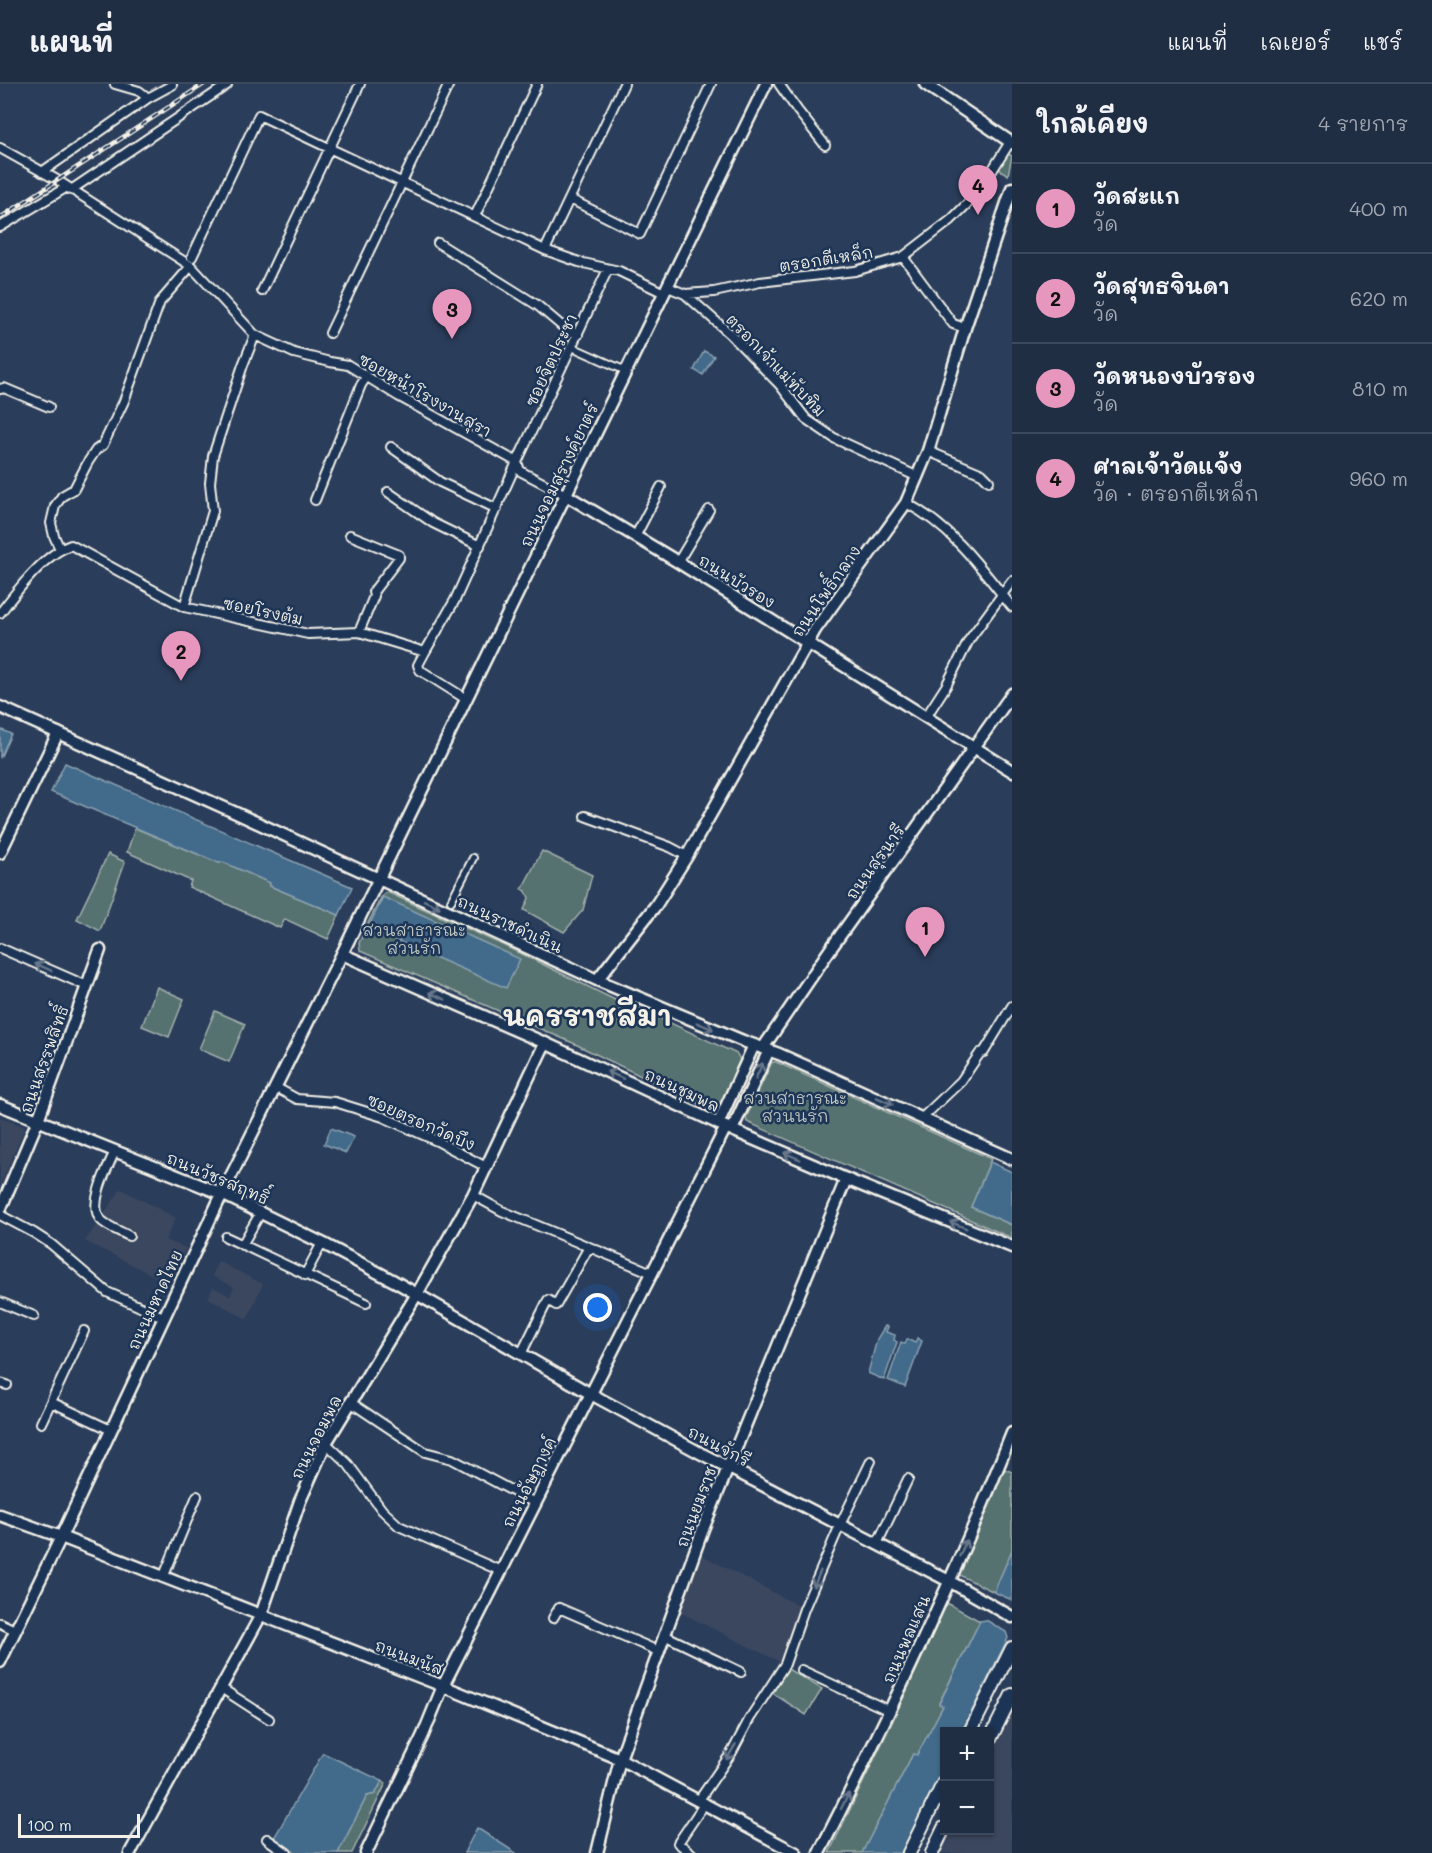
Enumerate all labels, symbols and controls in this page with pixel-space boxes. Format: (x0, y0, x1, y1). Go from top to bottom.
text: แผนที่ (30, 23, 113, 59)
text: แผนที่ (1168, 28, 1227, 55)
text: เลเยอร์ (1260, 28, 1330, 55)
text: แชร์ (1363, 28, 1402, 55)
text: ใกล้เคียง (1036, 106, 1148, 140)
text: 4 รายการ (1318, 110, 1408, 136)
pin: 4 (958, 166, 998, 215)
text: วัดสะแก (1093, 181, 1180, 210)
text: 1 (1051, 195, 1060, 221)
text: 400 m (1349, 195, 1408, 221)
text: วัด (1093, 210, 1119, 236)
street label: ตรอกตีเหล็ก (777, 238, 875, 276)
text: วัดสุทธจินดา (1093, 271, 1230, 300)
text: 2 (1050, 285, 1061, 311)
text: 620 m (1350, 285, 1408, 311)
pin: 3 (432, 290, 472, 339)
text: วัด (1093, 300, 1119, 326)
street label: ตรอกเจ้าแม่ทับทิม (722, 308, 831, 421)
street label: ซอยจิตประชา (520, 310, 581, 410)
street label: ซอยหน้าโรงงานสุรา (353, 348, 496, 444)
text: วัดหนองบัวรอง (1093, 361, 1256, 390)
text: 3 (1050, 375, 1062, 401)
text: 810 m (1352, 375, 1408, 401)
text: วัด (1093, 390, 1119, 416)
street label: ถนนจอมสุรางค์ยาตร์ (514, 399, 605, 552)
text: ศาลเจ้าวัดแจ้ง (1093, 451, 1243, 480)
text: 4 (1049, 465, 1062, 491)
text: 960 m (1349, 465, 1408, 491)
text: วัด · ตรอกตีเหล็ก (1093, 480, 1259, 506)
street label: ถนนโพธิ์กลาง (784, 539, 865, 641)
street label: ถนนบัวรอง (695, 549, 780, 612)
street label: ซอยโรงต้ม (221, 592, 305, 629)
pin: 2 (162, 632, 201, 681)
street label: ถนนสุรนารี (840, 820, 912, 905)
street label: ถนนราชดำเนิน (454, 890, 567, 957)
one-way arrow (422, 898, 440, 910)
pin: 1 (906, 908, 944, 957)
park label: สวนสาธารณะ สวนรัก (362, 919, 466, 958)
one-way arrow (35, 960, 53, 972)
one-way arrow (428, 989, 446, 1000)
district label: นครราชสีมา (502, 995, 672, 1033)
street label: ถนนสรรพสิทธิ์ (11, 1001, 73, 1116)
one-way arrow (696, 1021, 714, 1032)
street label: ถนนชุมพล (640, 1063, 723, 1119)
one-way arrow (754, 1063, 766, 1081)
one-way arrow (607, 1069, 625, 1081)
park label: สวนสาธารณะ สวนนรัก (743, 1087, 847, 1126)
street label: ซอยตรอกวัดบึง (364, 1088, 479, 1155)
one-way arrow (876, 1096, 894, 1107)
street label: ถนนวัชรสฤทธิ์ (163, 1143, 274, 1210)
one-way arrow (784, 1150, 802, 1161)
one-way arrow (949, 1219, 967, 1230)
street label: ถนนมหาดไทย (122, 1246, 187, 1353)
your location (583, 1293, 612, 1322)
street label: ถนนจอมพล (285, 1391, 346, 1483)
street label: ถนนจักรี (684, 1420, 755, 1471)
street label: ถนนอัษฎางค์ (496, 1433, 561, 1531)
street label: ถนนยมราช (671, 1463, 721, 1550)
one-way arrow (958, 1539, 969, 1558)
one-way arrow (811, 1569, 822, 1587)
street label: ถนนพลแสน (877, 1591, 935, 1686)
street label: ถนนมนัส (372, 1634, 446, 1679)
map controls (940, 1727, 994, 1835)
button: + (940, 1727, 994, 1781)
one-way arrow (724, 1743, 736, 1760)
button: − (940, 1781, 994, 1835)
one-way arrow (840, 1792, 852, 1810)
scale bar (18, 1811, 140, 1838)
text: 100 m (27, 1814, 72, 1835)

